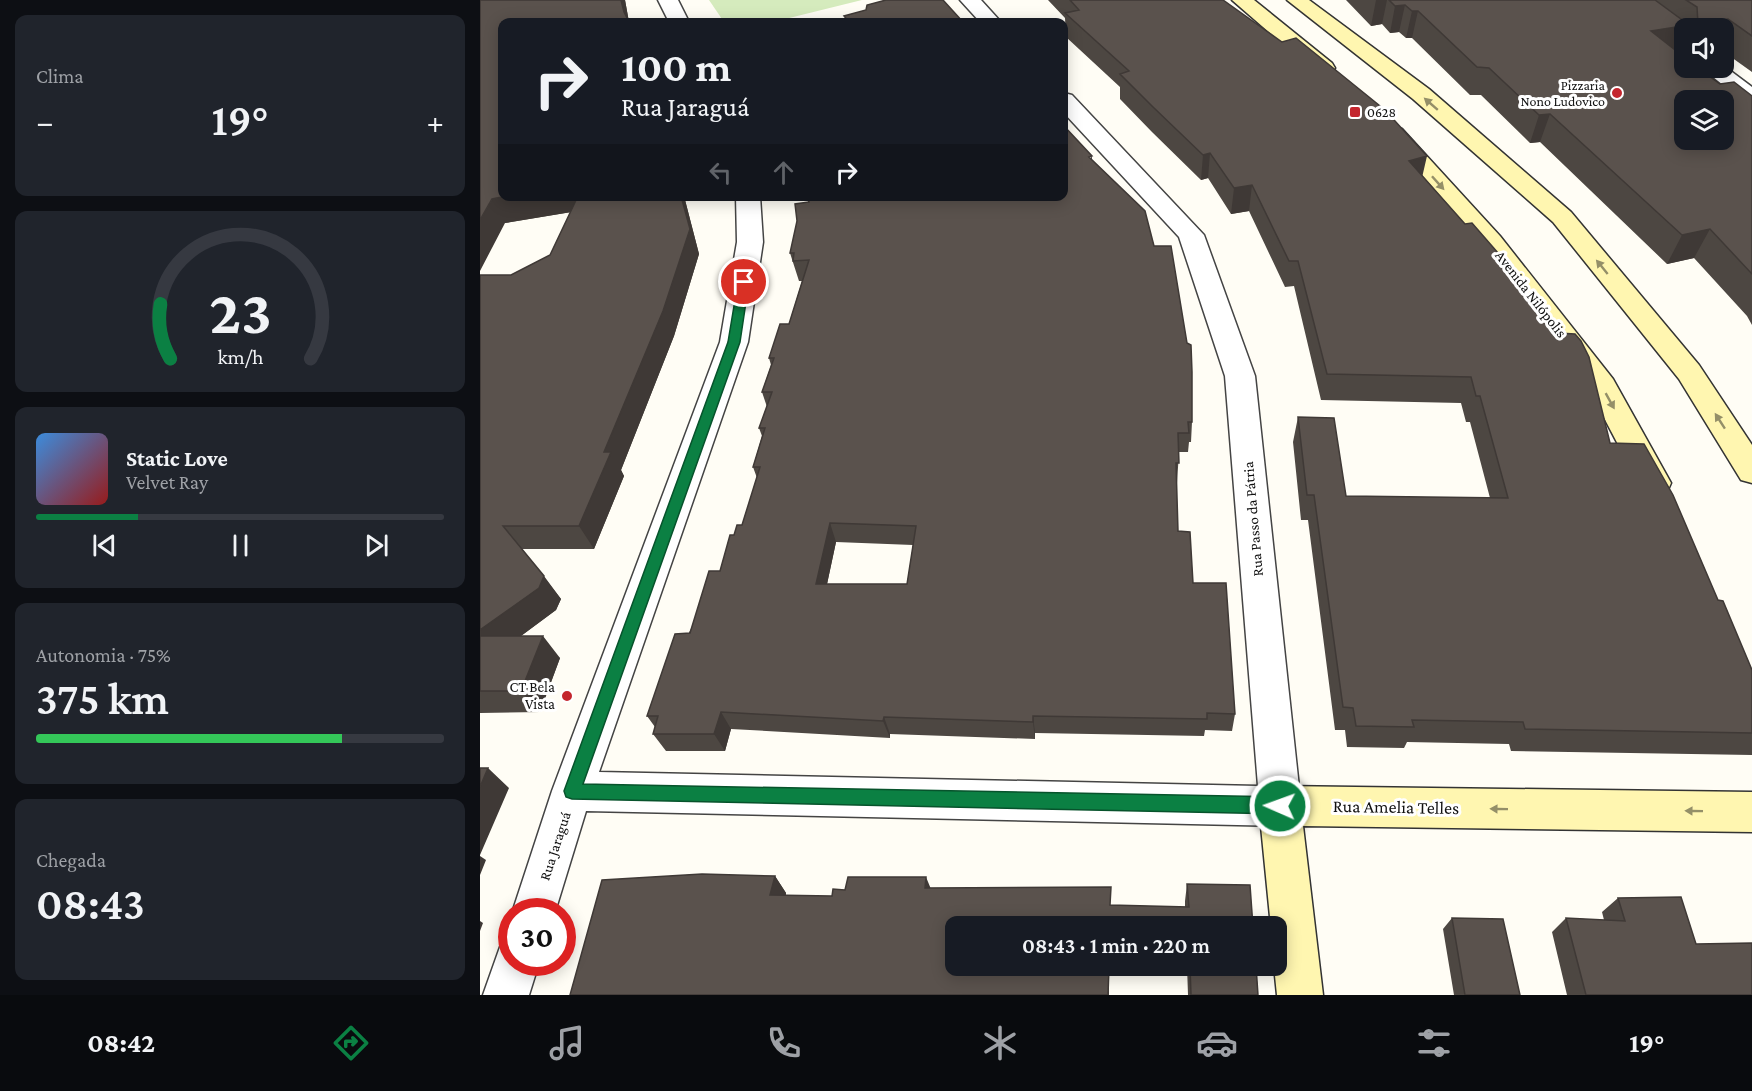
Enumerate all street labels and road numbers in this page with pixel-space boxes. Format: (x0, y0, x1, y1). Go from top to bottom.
street label: Avenida Nilópolis (1491, 248, 1570, 341)
street label: Rua Passo da Pátria (1240, 461, 1266, 577)
street label: Rua Amelia Telles (1333, 796, 1459, 818)
street label: Rua Jaraguá (536, 810, 575, 883)

